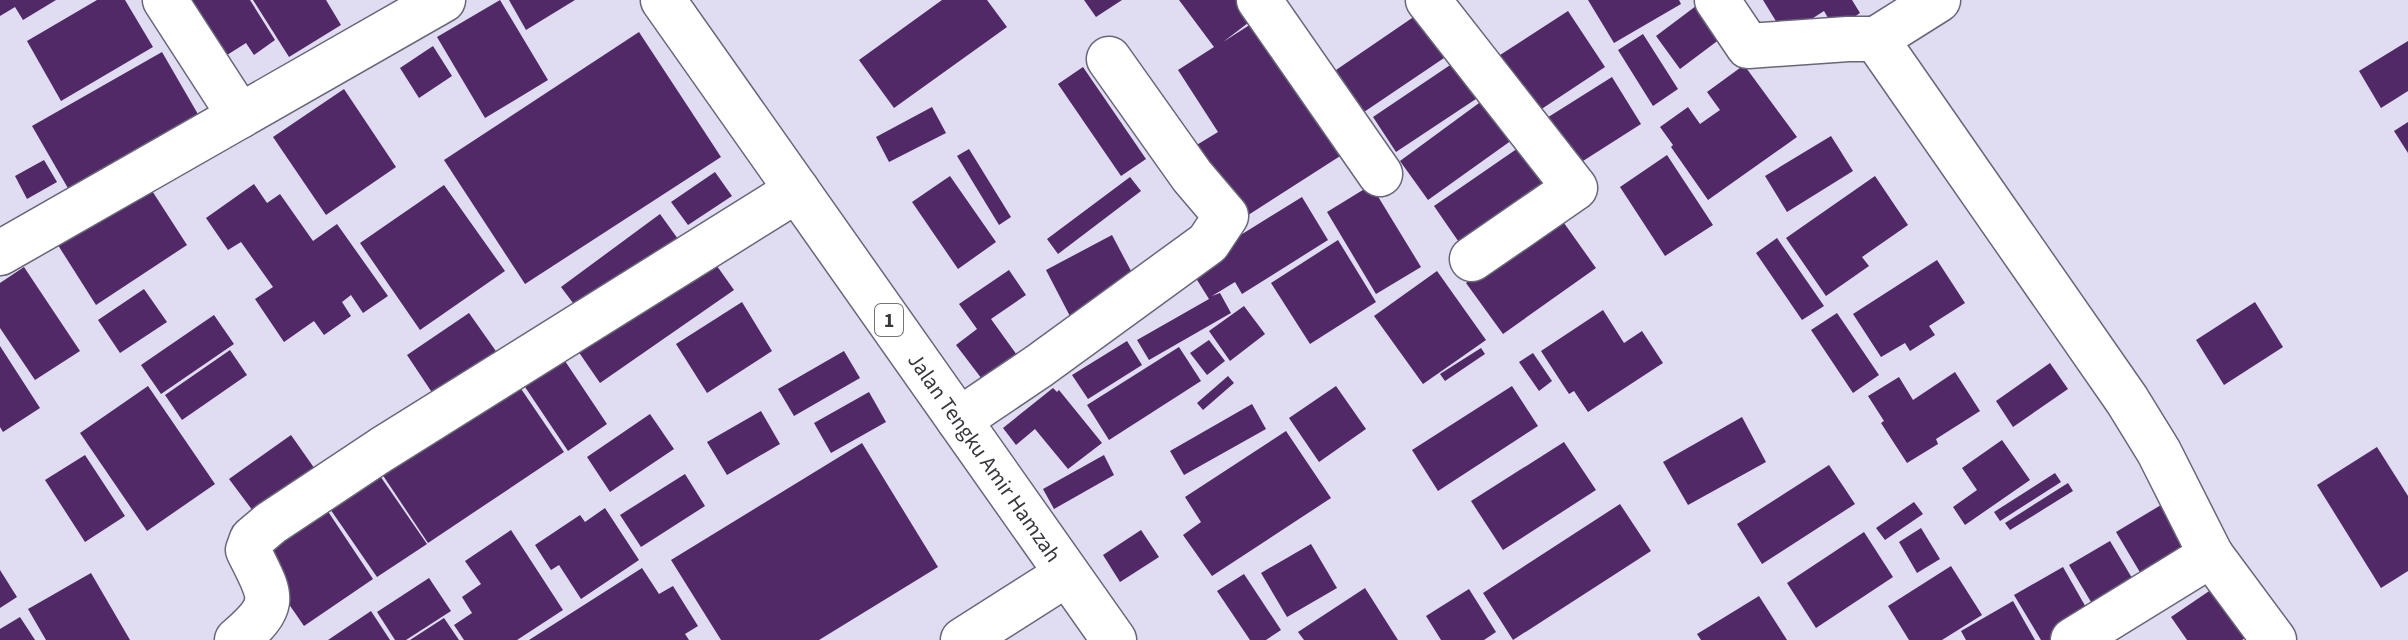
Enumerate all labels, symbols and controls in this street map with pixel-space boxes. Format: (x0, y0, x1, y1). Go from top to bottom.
road number: 1 (875, 304, 903, 336)
street label: Jalan Tengku Amir Hamzah (900, 346, 1069, 569)

